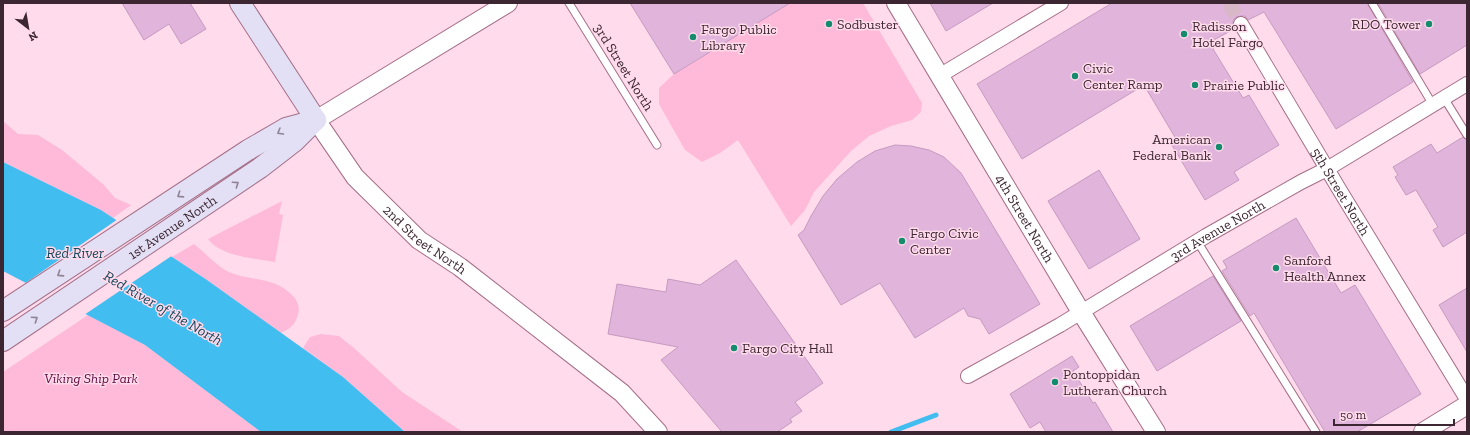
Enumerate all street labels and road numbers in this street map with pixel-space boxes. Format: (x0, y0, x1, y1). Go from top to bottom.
street label: 3rd Street North (590, 20, 657, 114)
street label: 5th Street North (1307, 145, 1373, 239)
street label: 4th Street North (992, 171, 1058, 266)
street label: 1st Avenue North (125, 192, 220, 263)
street label: 3rd Avenue North (1167, 196, 1268, 265)
street label: 2nd Street North (379, 201, 470, 278)

